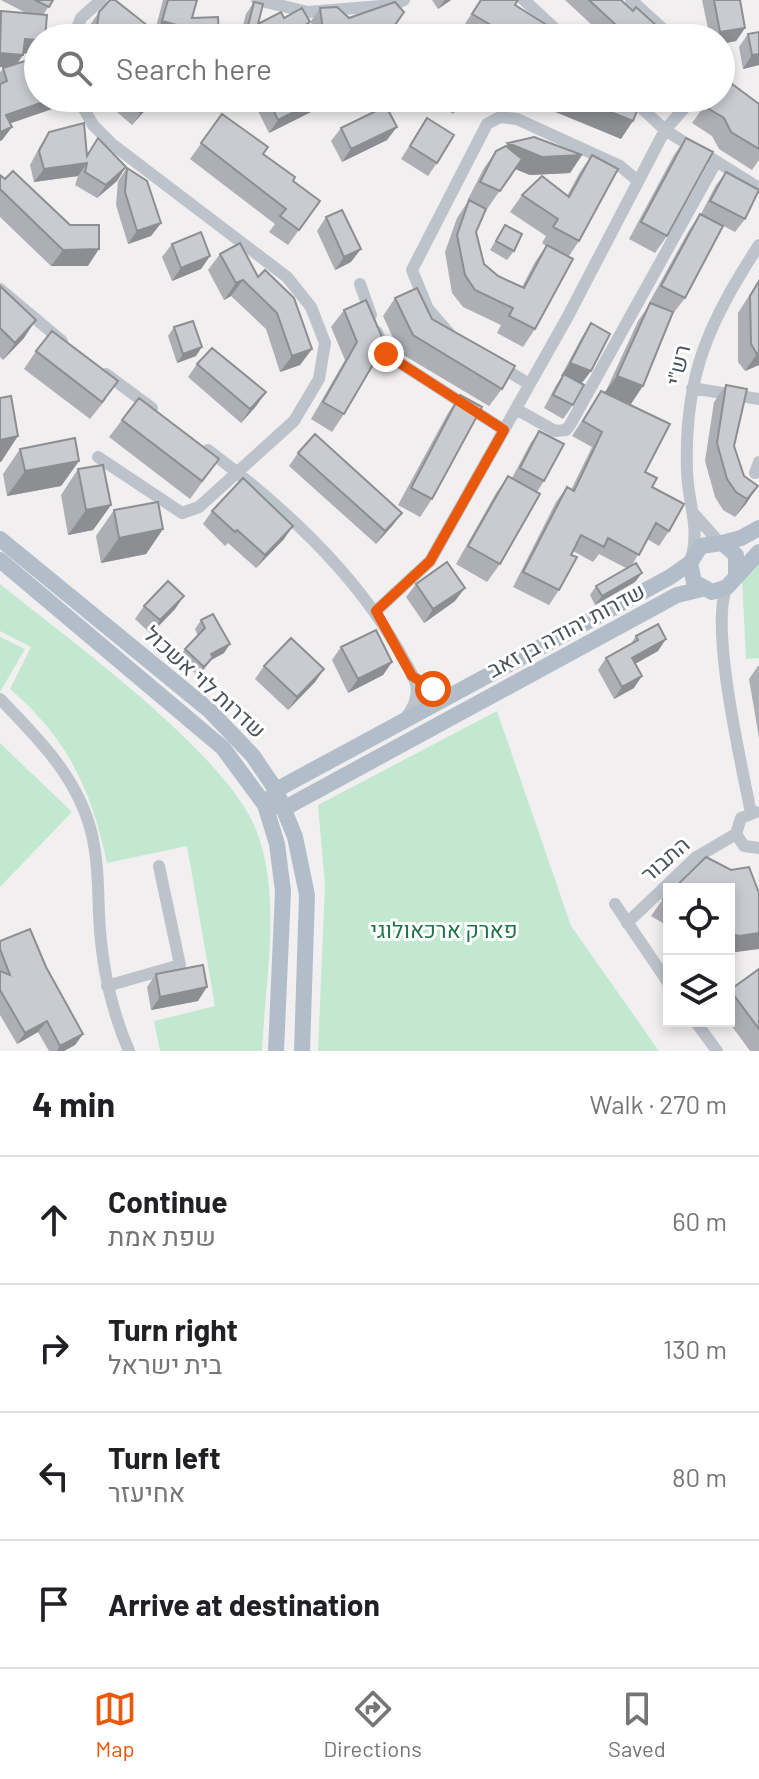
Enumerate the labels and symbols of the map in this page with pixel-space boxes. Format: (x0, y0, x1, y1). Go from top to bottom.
route end (368, 336, 404, 372)
street label: רש"י (660, 342, 694, 388)
street label: שדרות יהודה בן זאב (482, 577, 649, 682)
street label: שדרות לוי אשכול (140, 620, 272, 743)
route start (415, 671, 451, 707)
street label: התבור (635, 830, 694, 886)
park label: פארק ארכאולוגי (370, 916, 518, 942)

